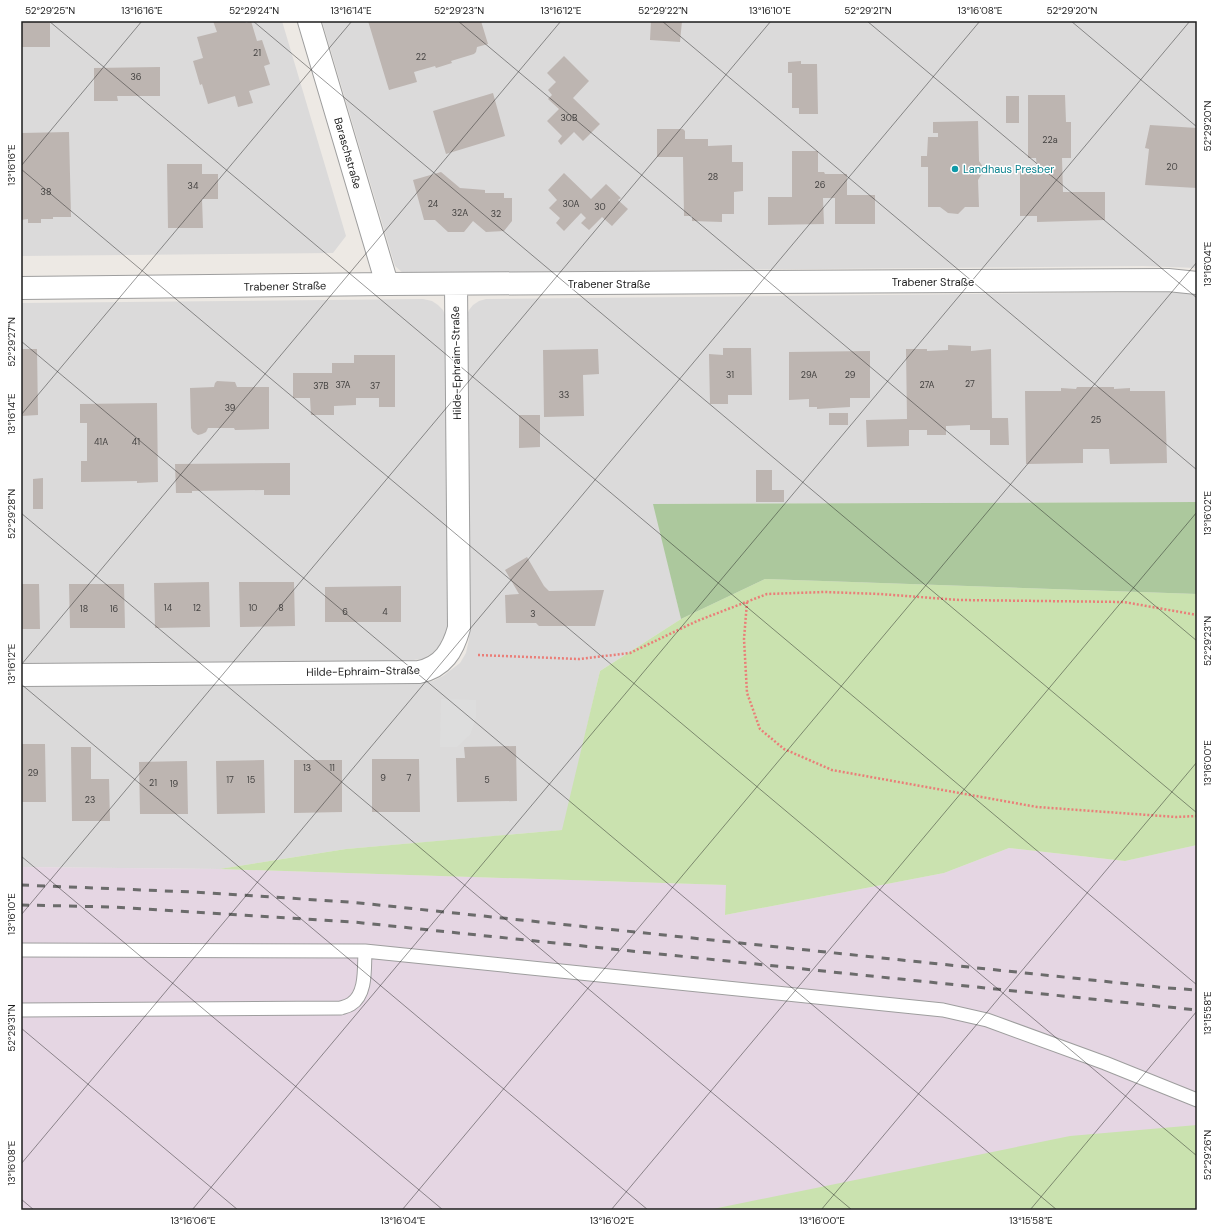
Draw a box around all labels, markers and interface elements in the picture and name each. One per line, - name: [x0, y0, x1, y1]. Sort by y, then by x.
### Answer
- text: 52°29'25"N: [25, 4, 75, 17]
- text: 13°16'16"E: [121, 4, 163, 17]
- text: 52°29'24"N: [229, 4, 279, 17]
- text: 13°16'14"E: [330, 4, 372, 17]
- text: 52°29'23"N: [434, 4, 484, 17]
- text: 13°16'12"E: [541, 4, 582, 17]
- text: 52°29'22"N: [638, 4, 688, 17]
- text: 13°16'10"E: [749, 4, 791, 17]
- text: 52°29'21"N: [844, 4, 892, 17]
- text: 13°16'08"E: [958, 4, 1003, 17]
- text: 52°29'20"N: [1047, 4, 1098, 17]
- house number: 21: [253, 47, 261, 59]
- house number: 22: [416, 51, 426, 63]
- house number: 36: [131, 71, 142, 83]
- text: 52°29'20"N: [1201, 100, 1214, 151]
- house number: 30B: [561, 112, 577, 124]
- street label: Baraschstraße: [331, 116, 365, 190]
- house number: 22a: [1042, 134, 1058, 146]
- text: 13°16'16"E: [5, 144, 18, 186]
- house number: 20: [1166, 161, 1178, 173]
- place label: Landhaus Presber: [963, 162, 1054, 176]
- marker: Landhaus Presber: [950, 164, 960, 174]
- house number: 28: [708, 171, 718, 183]
- house number: 26: [815, 179, 826, 191]
- house number: 34: [188, 180, 199, 192]
- house number: 38: [41, 186, 51, 198]
- house number: 24: [428, 198, 439, 210]
- house number: 30A: [562, 198, 580, 210]
- house number: 30: [594, 201, 606, 213]
- house number: 32A: [452, 207, 468, 219]
- house number: 32: [491, 208, 501, 220]
- text: 13°16'04"E: [1201, 241, 1214, 286]
- street label: Trabener Straße: [892, 275, 974, 289]
- street label: Trabener Straße: [568, 277, 650, 291]
- street label: Trabener Straße: [244, 278, 326, 294]
- street label: Hilde-Ephraim-Straße: [448, 306, 464, 420]
- text: 52°29'27"N: [5, 317, 18, 367]
- house number: 31: [726, 369, 734, 381]
- house number: 29A: [801, 369, 817, 381]
- house number: 29: [845, 369, 856, 381]
- house number: 27: [965, 378, 975, 390]
- house number: 37A: [335, 379, 351, 391]
- house number: 27A: [919, 379, 935, 391]
- house number: 37B: [313, 380, 329, 392]
- house number: 37: [370, 380, 380, 392]
- house number: 33: [559, 389, 569, 401]
- text: 13°16'14"E: [5, 393, 18, 435]
- house number: 39: [225, 402, 236, 414]
- house number: 25: [1091, 414, 1101, 426]
- house number: 41A: [94, 436, 108, 448]
- house number: 41: [132, 436, 140, 448]
- text: 52°29'28"N: [5, 489, 18, 539]
- text: 13°16'02"E: [1201, 490, 1214, 535]
- house number: 14: [164, 602, 173, 614]
- house number: 12: [193, 602, 201, 614]
- house number: 10: [249, 602, 257, 614]
- house number: 8: [278, 602, 284, 614]
- house number: 18: [80, 603, 88, 615]
- house number: 16: [110, 603, 119, 615]
- house number: 6: [342, 606, 348, 618]
- house number: 4: [382, 606, 388, 618]
- house number: 3: [530, 608, 536, 620]
- text: 52°29'23"N: [1201, 616, 1214, 666]
- text: 13°16'12"E: [5, 643, 18, 684]
- street label: Hilde-Ephraim-Straße: [306, 663, 420, 679]
- text: 13°16'00"E: [1201, 740, 1214, 786]
- house number: 13: [303, 762, 311, 774]
- house number: 11: [329, 762, 335, 774]
- house number: 29: [28, 767, 39, 779]
- house number: 9: [380, 772, 386, 784]
- house number: 7: [407, 772, 412, 784]
- house number: 17: [226, 774, 234, 786]
- house number: 15: [247, 774, 255, 786]
- house number: 5: [484, 774, 490, 786]
- house number: 21: [149, 777, 157, 789]
- house number: 19: [170, 778, 179, 790]
- house number: 23: [85, 794, 95, 806]
- text: 13°16'10"E: [5, 893, 18, 935]
- text: 13°15'58"E: [1201, 991, 1214, 1035]
- text: 52°29'31"N: [5, 1004, 18, 1052]
- text: 52°29'26"N: [1201, 1130, 1214, 1180]
- text: 13°16'08"E: [5, 1140, 18, 1185]
- text: 13°16'06"E: [170, 1214, 216, 1227]
- text: 13°16'04"E: [381, 1214, 426, 1227]
- text: 13°16'02"E: [590, 1214, 635, 1227]
- text: 13°16'00"E: [799, 1214, 845, 1227]
- text: 13°15'58"E: [1009, 1214, 1053, 1227]

